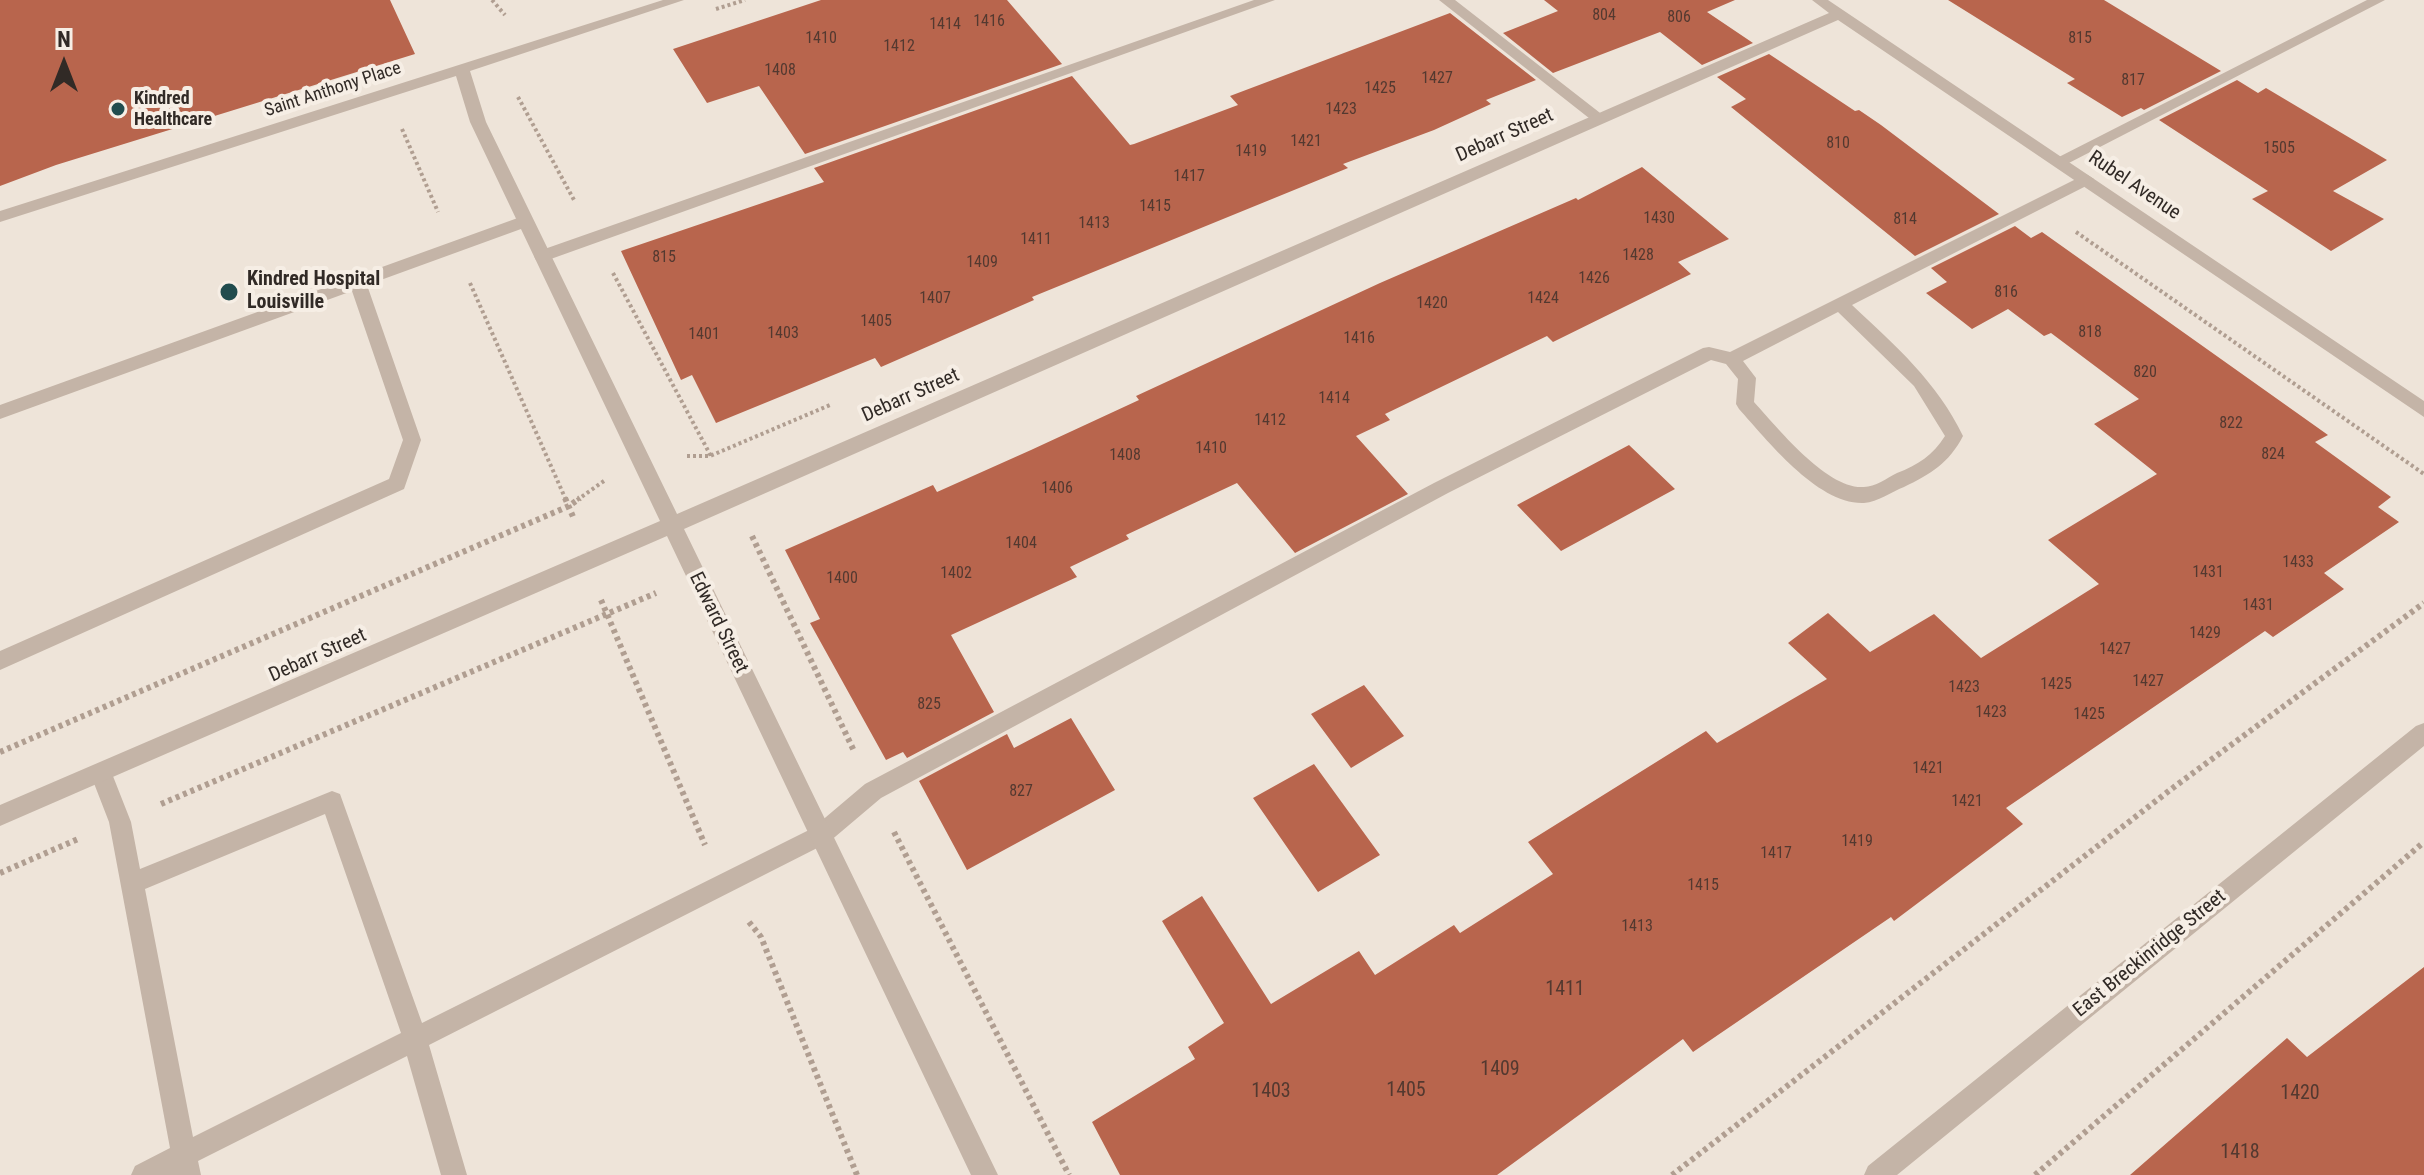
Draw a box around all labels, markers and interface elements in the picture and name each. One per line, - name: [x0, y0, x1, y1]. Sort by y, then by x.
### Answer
- house number: 804: [1592, 6, 1616, 26]
- house number: 806: [1667, 8, 1691, 28]
- house number: 1416: [973, 12, 1005, 32]
- house number: 1414: [929, 15, 961, 35]
- north arrow: [24, 24, 104, 104]
- text: N: [57, 27, 71, 52]
- house number: 1410: [805, 29, 837, 49]
- house number: 815: [2068, 29, 2092, 49]
- house number: 1412: [883, 37, 915, 57]
- street label: Saint Anthony Place: [262, 58, 404, 122]
- house number: 1408: [764, 61, 796, 81]
- house number: 1427: [1421, 69, 1453, 89]
- house number: 817: [2121, 71, 2145, 91]
- house number: 1425: [1364, 79, 1396, 99]
- place label: Kindred Healthcare: [134, 88, 212, 130]
- marker: Kindred Healthcare: [109, 100, 127, 118]
- house number: 1423: [1325, 100, 1357, 120]
- street label: Debarr Street: [1453, 104, 1557, 168]
- house number: 1421: [1290, 132, 1322, 152]
- house number: 810: [1826, 134, 1850, 154]
- house number: 1505: [2263, 139, 2295, 159]
- house number: 1419: [1235, 142, 1267, 162]
- street label: Rubel Avenue: [2083, 146, 2185, 226]
- house number: 1417: [1173, 167, 1205, 187]
- house number: 1415: [1139, 197, 1171, 217]
- house number: 1430: [1643, 209, 1675, 229]
- house number: 814: [1893, 210, 1917, 230]
- house number: 1413: [1078, 214, 1110, 234]
- house number: 1411: [1020, 230, 1052, 250]
- house number: 1428: [1622, 246, 1654, 266]
- house number: 815: [652, 248, 676, 268]
- house number: 1409: [966, 253, 998, 273]
- place label: Kindred Hospital Louisville: [247, 268, 380, 315]
- house number: 1426: [1578, 269, 1610, 289]
- marker: Kindred Hospital Louisville: [218, 281, 240, 303]
- house number: 816: [1994, 283, 2018, 303]
- house number: 1407: [919, 289, 951, 309]
- house number: 1424: [1527, 289, 1559, 309]
- house number: 1420: [1416, 294, 1448, 314]
- house number: 1405: [860, 312, 892, 332]
- house number: 818: [2078, 323, 2102, 343]
- house number: 1403: [767, 324, 799, 344]
- house number: 1401: [688, 325, 720, 345]
- house number: 1416: [1343, 329, 1375, 349]
- house number: 820: [2133, 363, 2157, 383]
- street label: Debarr Street: [859, 364, 963, 428]
- house number: 1414: [1318, 389, 1350, 409]
- house number: 1412: [1254, 411, 1286, 431]
- house number: 822: [2219, 414, 2243, 434]
- house number: 1410: [1195, 439, 1227, 459]
- house number: 824: [2261, 445, 2285, 465]
- house number: 1408: [1109, 446, 1141, 466]
- house number: 1406: [1041, 479, 1073, 499]
- house number: 1404: [1005, 534, 1037, 554]
- house number: 1433: [2282, 553, 2314, 573]
- house number: 1431: [2192, 563, 2224, 583]
- house number: 1402: [940, 564, 972, 584]
- street label: Edward Street: [683, 569, 753, 677]
- house number: 1400: [826, 569, 858, 589]
- house number: 1431: [2242, 596, 2274, 616]
- street label: Debarr Street: [266, 624, 370, 688]
- house number: 1429: [2189, 624, 2221, 644]
- house number: 1427: [2099, 640, 2131, 660]
- house number: 1427: [2132, 672, 2164, 692]
- house number: 1425: [2040, 675, 2072, 695]
- house number: 1423: [1948, 678, 1980, 698]
- house number: 825: [917, 695, 941, 715]
- house number: 1423: [1975, 703, 2007, 723]
- house number: 1425: [2073, 705, 2105, 725]
- house number: 1421: [1912, 759, 1944, 779]
- house number: 827: [1009, 782, 1033, 802]
- house number: 1421: [1951, 792, 1983, 812]
- house number: 1419: [1841, 832, 1873, 852]
- house number: 1417: [1760, 844, 1792, 864]
- house number: 1415: [1687, 876, 1719, 896]
- street label: East Breckinridge Street: [2069, 885, 2231, 1023]
- house number: 1413: [1621, 917, 1653, 937]
- house number: 1411: [1545, 978, 1585, 1002]
- house number: 1409: [1480, 1058, 1520, 1082]
- house number: 1405: [1386, 1079, 1426, 1103]
- house number: 1403: [1251, 1080, 1291, 1104]
- house number: 1420: [2280, 1082, 2320, 1106]
- house number: 1418: [2220, 1141, 2260, 1165]

